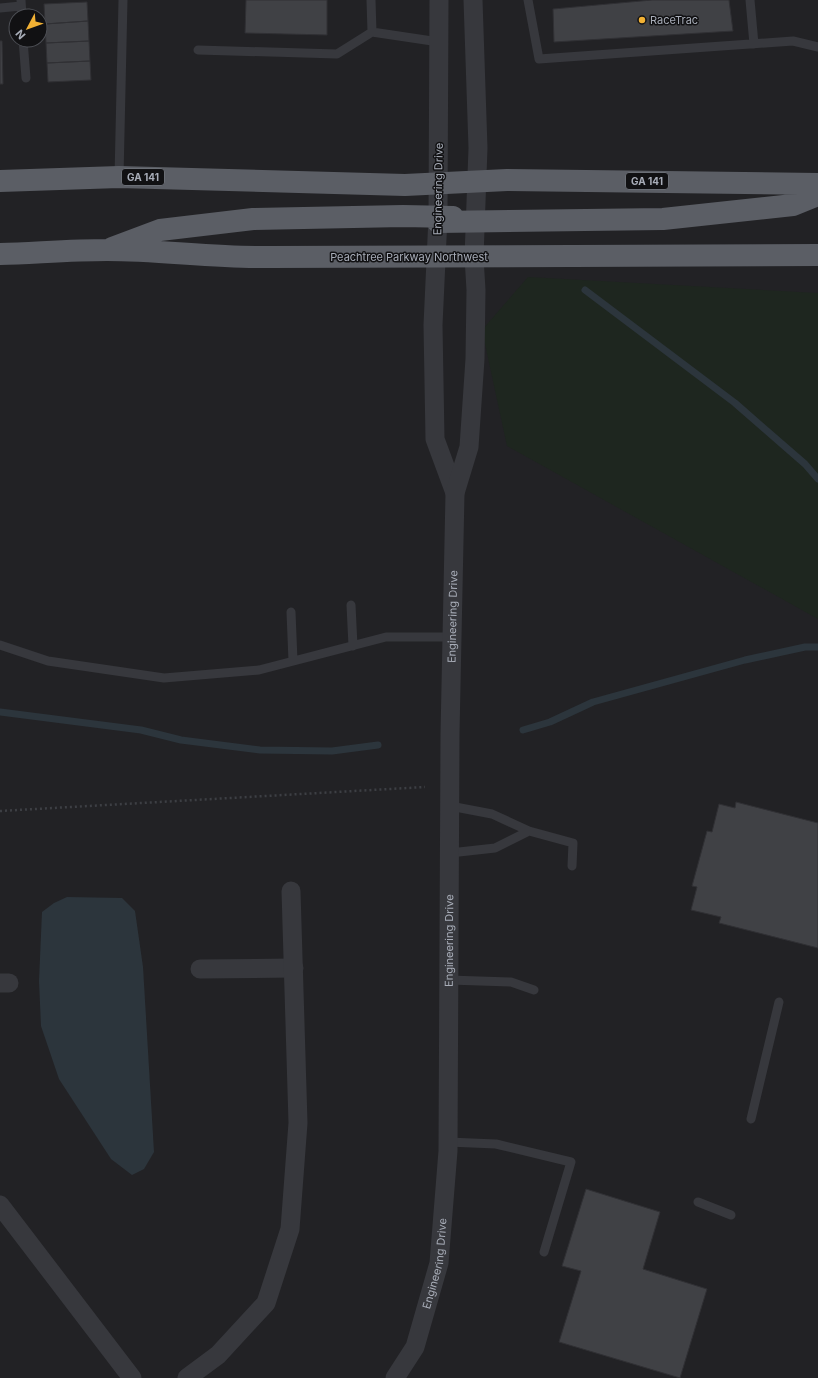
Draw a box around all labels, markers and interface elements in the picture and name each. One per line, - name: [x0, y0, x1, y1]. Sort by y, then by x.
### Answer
- north arrow: [8, 8, 48, 48]
- place label: RaceTrac: [650, 13, 698, 27]
- marker: RaceTrac: [637, 15, 647, 25]
- text: N: [12, 27, 28, 42]
- street label: Engineering Drive: [430, 143, 446, 235]
- road number: GA 141: [122, 169, 164, 185]
- road number: GA 141: [626, 173, 668, 189]
- street label: Peachtree Parkway Northwest: [330, 250, 488, 264]
- street label: Engineering Drive: [444, 570, 460, 663]
- street label: Engineering Drive: [442, 894, 456, 987]
- street label: Engineering Drive: [419, 1218, 450, 1311]

